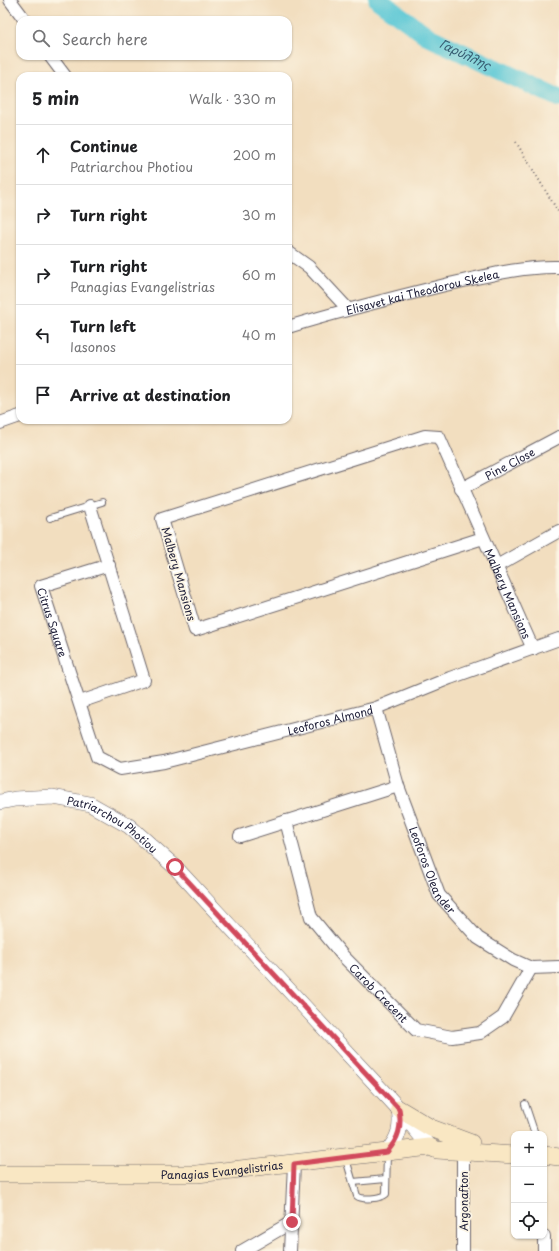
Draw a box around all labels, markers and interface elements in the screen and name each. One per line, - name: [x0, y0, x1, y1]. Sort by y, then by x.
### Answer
- search box: [16, 16, 292, 60]
- icon: search: [30, 27, 52, 49]
- text: Search here: [62, 27, 148, 50]
- water label: Γαρύλλης: [437, 34, 496, 75]
- text: 5 min: [32, 85, 79, 111]
- text: Walk · 330 m: [189, 89, 276, 108]
- text: Continue: [70, 134, 138, 157]
- icon: ahead: [32, 144, 54, 166]
- text: 200 m: [233, 145, 276, 164]
- text: Patriarchou Photiou: [70, 157, 193, 176]
- text: Turn right: [70, 203, 147, 226]
- icon: right: [32, 204, 54, 226]
- text: 30 m: [242, 205, 276, 224]
- text: Turn right: [70, 254, 147, 277]
- icon: right: [32, 264, 54, 286]
- text: 60 m: [242, 265, 276, 284]
- street label: Elisavet kai Theodorou Skelea: [344, 265, 501, 318]
- text: Panagias Evangelistrias: [70, 277, 215, 296]
- text: Turn left: [70, 314, 136, 337]
- icon: left: [32, 324, 54, 346]
- text: 40 m: [242, 325, 276, 344]
- text: Iasonos: [70, 337, 116, 356]
- text: Arrive at destination: [70, 383, 231, 406]
- icon: arrive: [32, 384, 54, 406]
- street label: Pine Close: [482, 443, 538, 483]
- street label: Malbery Mansions: [157, 525, 201, 623]
- street label: Malbery Mansions: [481, 545, 536, 641]
- street label: Citrus Square: [33, 585, 72, 659]
- street label: Leoforos Almond: [285, 701, 375, 739]
- street label: Patriarchou Photiou: [66, 791, 162, 857]
- street label: Leoforos Oleander: [405, 824, 460, 917]
- route start: [166, 858, 184, 876]
- street label: Carob Crecent: [346, 959, 413, 1026]
- map controls: [511, 1131, 547, 1239]
- button: +: [511, 1131, 547, 1167]
- street label: Panagias Evangelistrias: [161, 1156, 284, 1183]
- button: −: [511, 1167, 547, 1203]
- street label: Argonafton: [455, 1171, 472, 1231]
- button: locate: [511, 1203, 547, 1239]
- route end: [283, 1213, 301, 1231]

